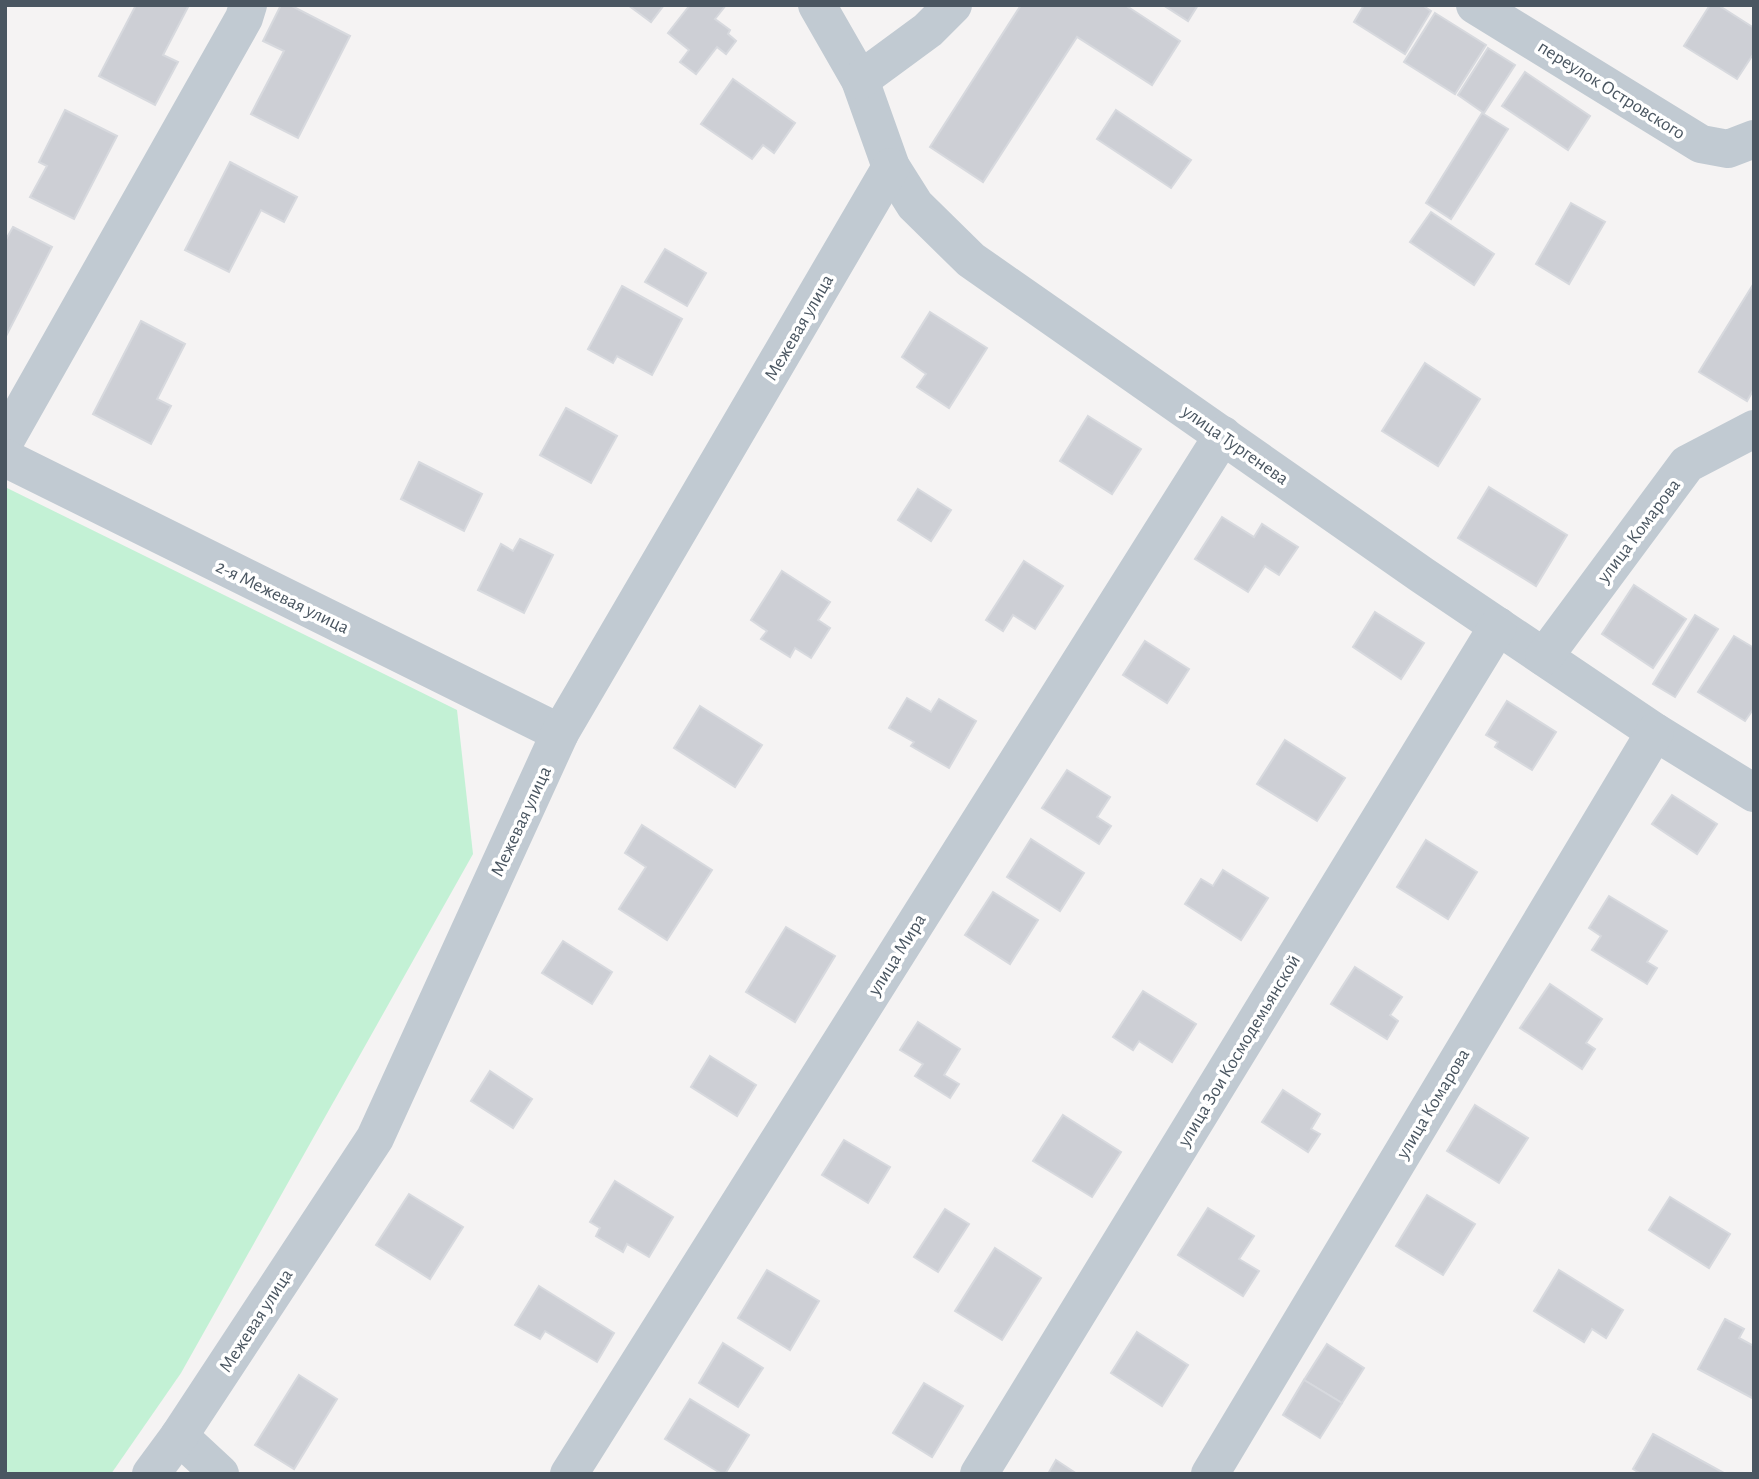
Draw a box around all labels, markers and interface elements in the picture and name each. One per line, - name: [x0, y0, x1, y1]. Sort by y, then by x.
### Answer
- street label: переулок Островского: [1534, 37, 1688, 143]
- street label: Межевая улица: [761, 271, 837, 384]
- street label: улица Тургенева: [1178, 401, 1292, 489]
- street label: улица Комарова: [1594, 475, 1684, 587]
- street label: 2-я Межевая улица: [213, 557, 352, 638]
- street label: Межевая улица: [488, 763, 555, 880]
- street label: улица Мира: [864, 910, 930, 1000]
- street label: улица Зои Космодемьянской: [1174, 952, 1304, 1151]
- street label: улица Комарова: [1393, 1045, 1474, 1163]
- street label: Межевая улица: [216, 1265, 297, 1376]

